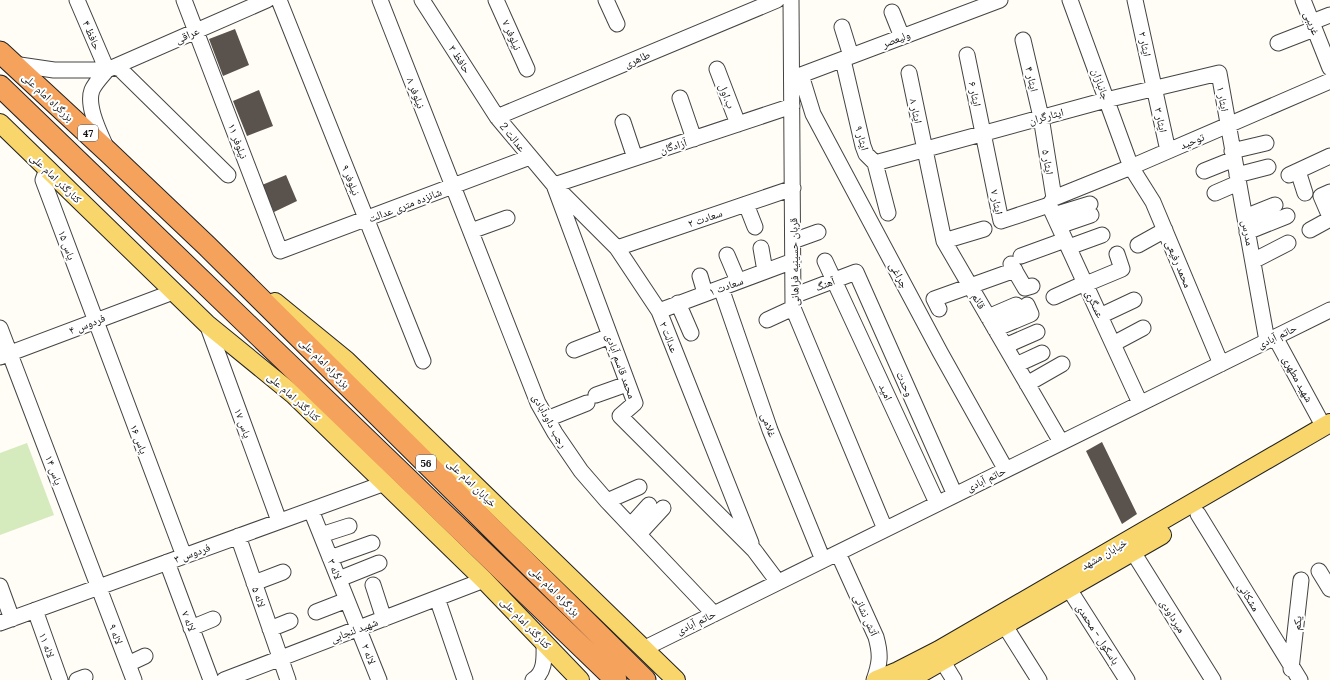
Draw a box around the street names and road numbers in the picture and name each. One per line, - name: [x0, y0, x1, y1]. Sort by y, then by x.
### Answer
- street label: غریبی: [1301, 9, 1323, 37]
- street label: حافظ ۴: [80, 18, 104, 52]
- street label: نیلوفر ۷: [499, 18, 525, 52]
- street label: عراقی: [173, 23, 202, 46]
- street label: ولیعصر: [879, 27, 912, 51]
- street label: ایثار ۲: [1136, 30, 1154, 58]
- street label: حافظ ۳: [446, 42, 474, 76]
- street label: طاهری: [622, 47, 652, 71]
- street label: ایثار ۴: [1022, 65, 1042, 93]
- street label: جانبازان: [1089, 67, 1113, 101]
- street label: بزرگراه امام علی: [19, 70, 77, 124]
- street label: نیلوفر ۸: [404, 76, 428, 110]
- street label: ایثار ۶: [966, 80, 984, 108]
- street label: ب.اول: [716, 82, 738, 110]
- street label: ایثار ۱: [1214, 85, 1232, 113]
- street label: ایثار ۸: [907, 97, 925, 125]
- street label: ایثارگران: [1027, 105, 1065, 127]
- street label: ایثار ۳: [1152, 106, 1170, 134]
- street label: عدالت 2: [497, 120, 529, 155]
- street label: نیلوفر ۱۱: [225, 121, 251, 161]
- street label: ایثار ۹: [852, 124, 872, 152]
- road number: 47: [78, 125, 98, 141]
- street label: توحید: [1178, 129, 1207, 152]
- street label: آزادگان: [658, 135, 689, 157]
- street label: ایثار ۵: [1039, 148, 1057, 176]
- street label: کنارگذر امام علی: [27, 150, 85, 206]
- street label: نیلوفر ۹: [339, 163, 363, 197]
- street label: شانزده متری عدالت: [366, 185, 444, 225]
- street label: ایثار ۷: [988, 188, 1006, 216]
- street label: سعادت ۲: [686, 206, 724, 230]
- street label: قربان حسینیه فراهانی: [786, 217, 802, 306]
- street label: مدرس: [1239, 219, 1257, 247]
- street label: یاس ۱۵: [55, 228, 79, 262]
- street label: محمد رفیعی: [1163, 238, 1195, 290]
- street label: چراغی: [886, 260, 912, 290]
- street label: سعادت ۱: [707, 273, 745, 299]
- street label: آهنگ: [813, 274, 837, 294]
- street label: عسگری: [1082, 288, 1108, 321]
- street label: قائم: [968, 290, 989, 312]
- street label: فردوس ۴: [67, 311, 107, 337]
- street label: عدالت ۲: [656, 319, 682, 355]
- street label: حاتم آبادی: [1255, 320, 1299, 352]
- street label: محمد قاسم آبادی: [602, 332, 639, 401]
- street label: بزرگراه امام علی: [297, 335, 353, 391]
- street label: شهید مطهری: [1280, 353, 1316, 405]
- street label: وحدت: [893, 369, 917, 399]
- street label: کنارگذر امام علی: [265, 370, 324, 425]
- street label: امید: [876, 381, 896, 403]
- street label: رجب داودآبادی: [529, 391, 571, 451]
- street label: یاس ۱۷: [231, 406, 255, 440]
- street label: غلامی: [758, 411, 780, 439]
- street label: یاس ۱۶: [127, 422, 151, 456]
- street label: یاس ۱۴: [42, 453, 66, 487]
- road number: 56: [416, 455, 436, 471]
- street label: خیابان امام علی: [444, 456, 500, 510]
- street label: حاتم آبادی: [964, 463, 1008, 495]
- street label: خیابان مشهد: [1079, 535, 1129, 573]
- street label: فردوس ۳: [172, 540, 212, 566]
- street label: لاله ۳: [325, 557, 346, 582]
- street label: بزرگراه امام علی: [527, 563, 583, 619]
- street label: مشکانی: [1235, 580, 1263, 614]
- street label: لاله ۵: [249, 585, 269, 609]
- street label: آتش نشانی: [851, 592, 881, 638]
- street label: کنارگذر امام علی: [498, 594, 554, 652]
- street label: میرداودی: [1157, 597, 1189, 635]
- street label: باسکول - محمدی: [1073, 601, 1123, 667]
- street label: حاتم آبادی: [674, 606, 718, 638]
- street label: لاله ۷: [179, 609, 199, 634]
- street label: یکم: [1289, 614, 1306, 631]
- street label: شهید لنجابی: [328, 615, 380, 645]
- street label: لاله ۹: [106, 622, 126, 647]
- street label: لاله ۱۱: [36, 630, 58, 660]
- street label: لاله ۲: [359, 642, 380, 667]

